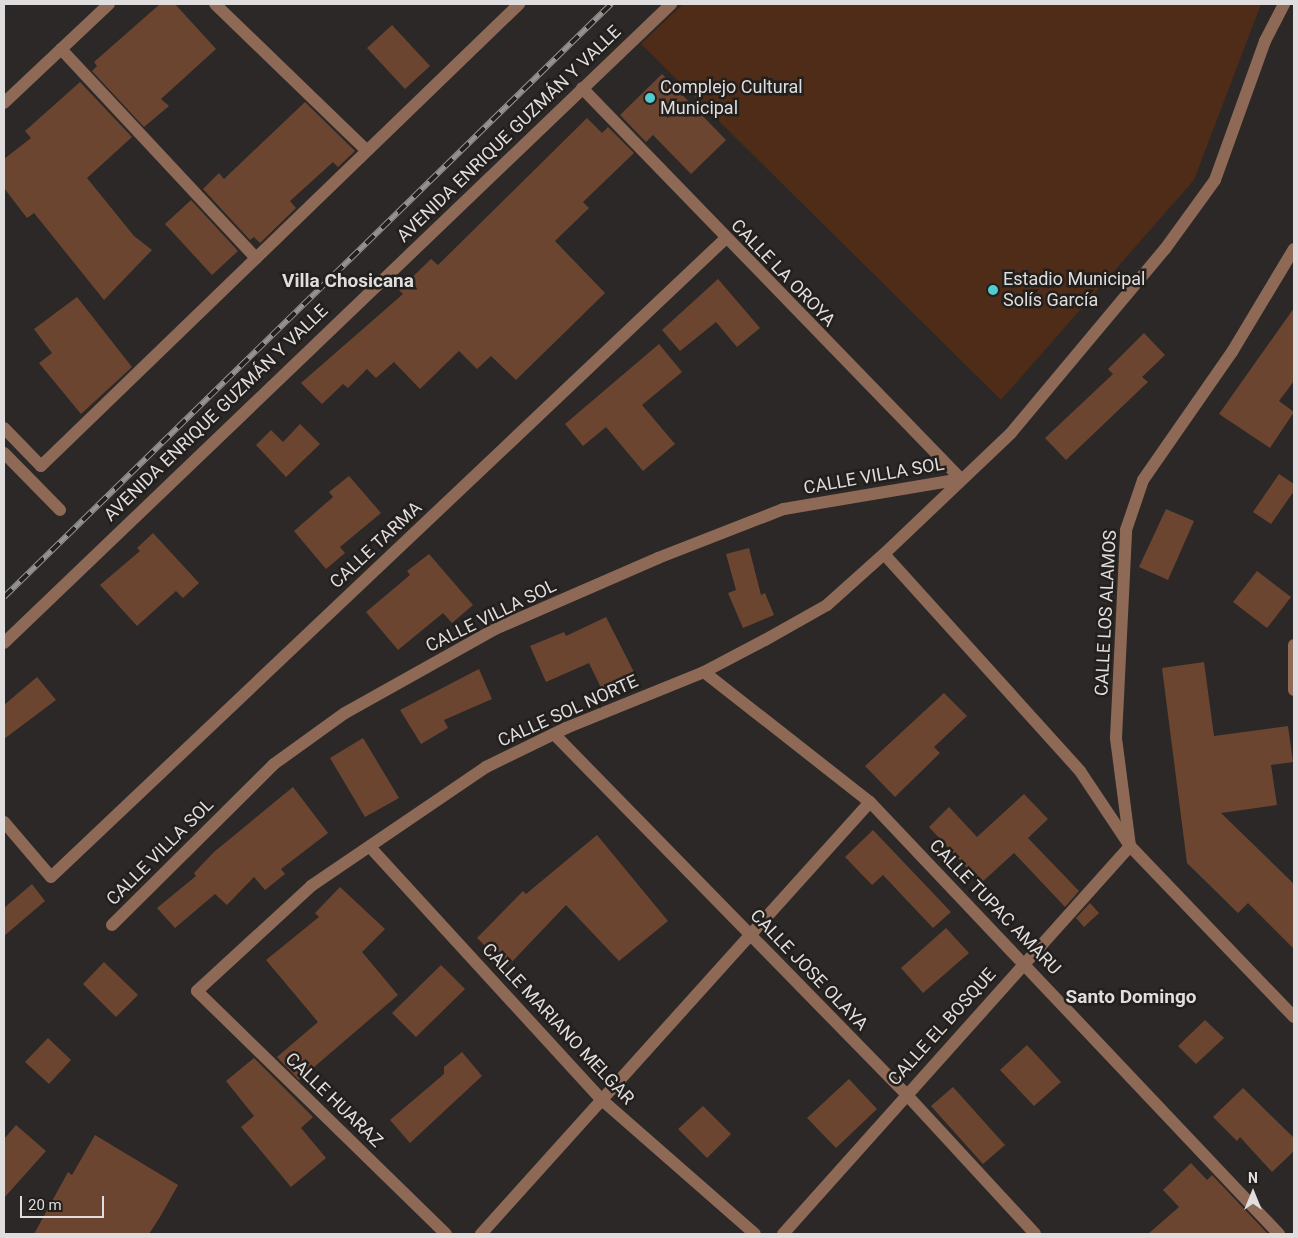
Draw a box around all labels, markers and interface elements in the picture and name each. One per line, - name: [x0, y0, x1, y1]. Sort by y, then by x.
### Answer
- street label: AVENIDA ENRIQUE GUZMÁN Y VALLE: [392, 21, 626, 247]
- place label: Complejo Cultural Municipal: [660, 77, 803, 120]
- marker: Complejo Cultural Municipal: [644, 92, 656, 104]
- street label: CALLE LA OROYA: [726, 215, 840, 331]
- place label: Estadio Municipal Solís García: [1003, 269, 1145, 312]
- district label: Villa Chosicana: [282, 270, 414, 292]
- marker: Estadio Municipal Solís García: [987, 284, 999, 296]
- street label: AVENIDA ENRIQUE GUZMÁN Y VALLE: [99, 300, 333, 526]
- street label: CALLE VILLA SOL: [802, 453, 946, 499]
- street label: CALLE TARMA: [325, 497, 427, 593]
- street label: CALLE LOS ALAMOS: [1091, 529, 1121, 697]
- street label: CALLE VILLA SOL: [422, 575, 560, 657]
- street label: CALLE SOL NORTE: [494, 670, 642, 752]
- street label: CALLE VILLA SOL: [102, 794, 218, 910]
- street label: CALLE TUPAC AMARU: [925, 835, 1065, 979]
- street label: CALLE JOSE OLAYA: [746, 905, 872, 1035]
- street label: CALLE MARIANO MELGAR: [478, 939, 638, 1109]
- street label: CALLE EL BOSQUE: [884, 964, 1000, 1090]
- district label: Santo Domingo: [1066, 986, 1196, 1008]
- street label: CALLE HUARAZ: [281, 1048, 387, 1152]
- north arrow: [1228, 1168, 1278, 1218]
- text: N: [1248, 1170, 1258, 1186]
- scale bar: [22, 1186, 106, 1218]
- text: 20 m: [28, 1196, 62, 1214]

